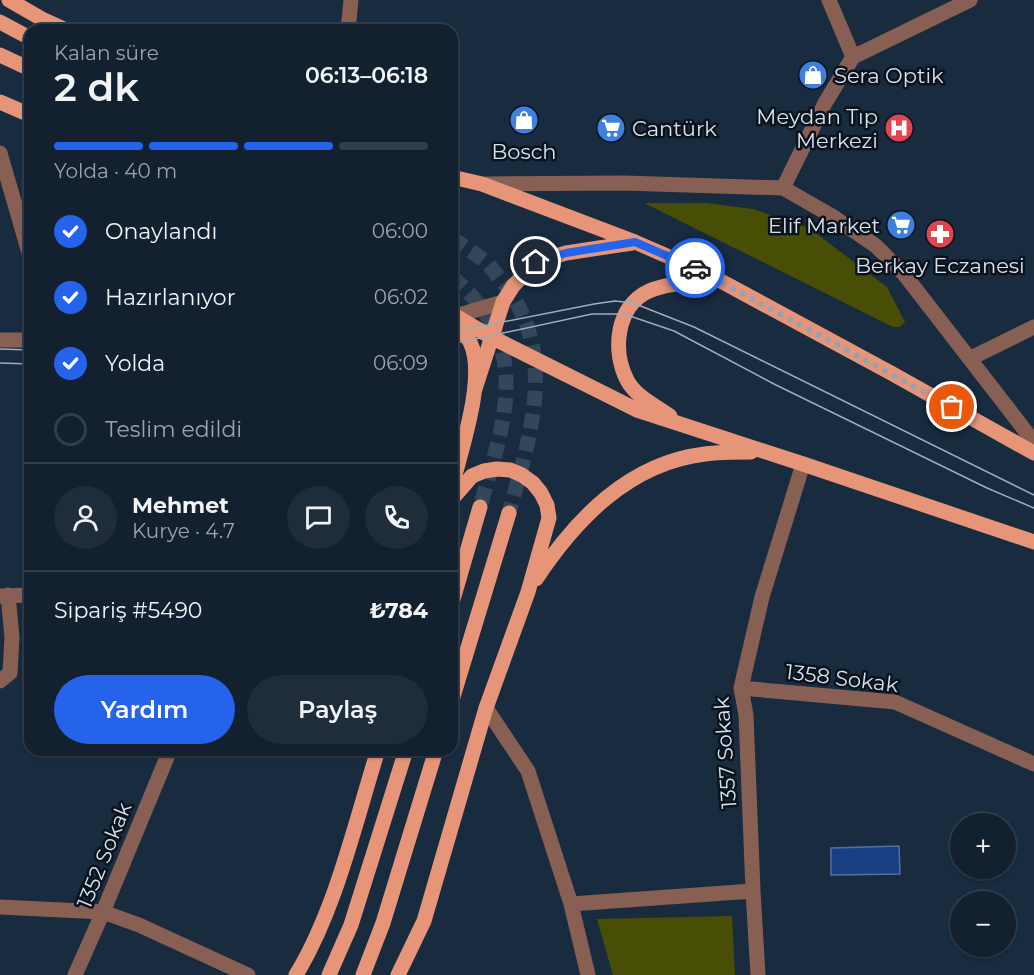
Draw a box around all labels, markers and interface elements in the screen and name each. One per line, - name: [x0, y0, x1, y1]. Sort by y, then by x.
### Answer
- text: Kalan süre: [54, 41, 159, 65]
- shop icon: Sera Optik: [797, 59, 829, 91]
- text: 06:13–06:18: [305, 62, 428, 89]
- text: 2 dk: [54, 63, 139, 111]
- place label: Sera Optik: [834, 63, 944, 88]
- shop icon: Bosch: [508, 104, 540, 136]
- place label: Meydan Tıp Merkezi: [756, 104, 878, 153]
- supermarket icon: Cantürk: [595, 112, 627, 144]
- hospital icon: Meydan Tıp Merkezi: [883, 112, 915, 144]
- place label: Cantürk: [632, 116, 717, 141]
- place label: Bosch: [491, 139, 557, 164]
- text: Yolda · 40 m: [54, 159, 177, 183]
- supermarket icon: Elif Market: [885, 209, 917, 241]
- place label: Elif Market: [768, 213, 880, 238]
- icon: check: [54, 215, 87, 248]
- text: Onaylandı: [105, 218, 217, 245]
- pharmacy icon: Berkay Eczanesi: [924, 218, 956, 250]
- text: 06:00: [372, 219, 428, 243]
- pin: [510, 236, 561, 287]
- courier: [665, 238, 725, 298]
- icon: home: [519, 245, 552, 278]
- icon: car: [679, 252, 712, 285]
- place label: Berkay Eczanesi: [855, 253, 1025, 278]
- icon: check: [54, 281, 87, 314]
- text: Hazırlanıyor: [105, 284, 235, 311]
- text: 06:02: [374, 285, 428, 309]
- icon: check: [54, 347, 87, 380]
- text: Yolda: [105, 350, 165, 377]
- text: 06:09: [373, 351, 428, 375]
- pin: [926, 381, 977, 432]
- icon: bag: [935, 390, 968, 423]
- text: Teslim edildi: [105, 416, 242, 443]
- button: person: [54, 486, 117, 549]
- button: chat: [287, 486, 350, 549]
- button: phone: [365, 486, 428, 549]
- text: Mehmet: [132, 492, 229, 519]
- text: Kurye · 4.7: [132, 519, 235, 543]
- text: Sipariş #5490: [54, 597, 202, 624]
- text: ₺784: [370, 597, 428, 624]
- street label: 1358 Sokak: [784, 659, 900, 697]
- button: Yardım: [54, 675, 235, 744]
- button: Paylaş: [247, 675, 428, 744]
- street label: 1357 Sokak: [709, 696, 741, 810]
- street label: 1352 Sokak: [71, 798, 137, 912]
- map controls: [950, 813, 1016, 957]
- button: +: [950, 813, 1016, 879]
- button: −: [950, 891, 1016, 957]

